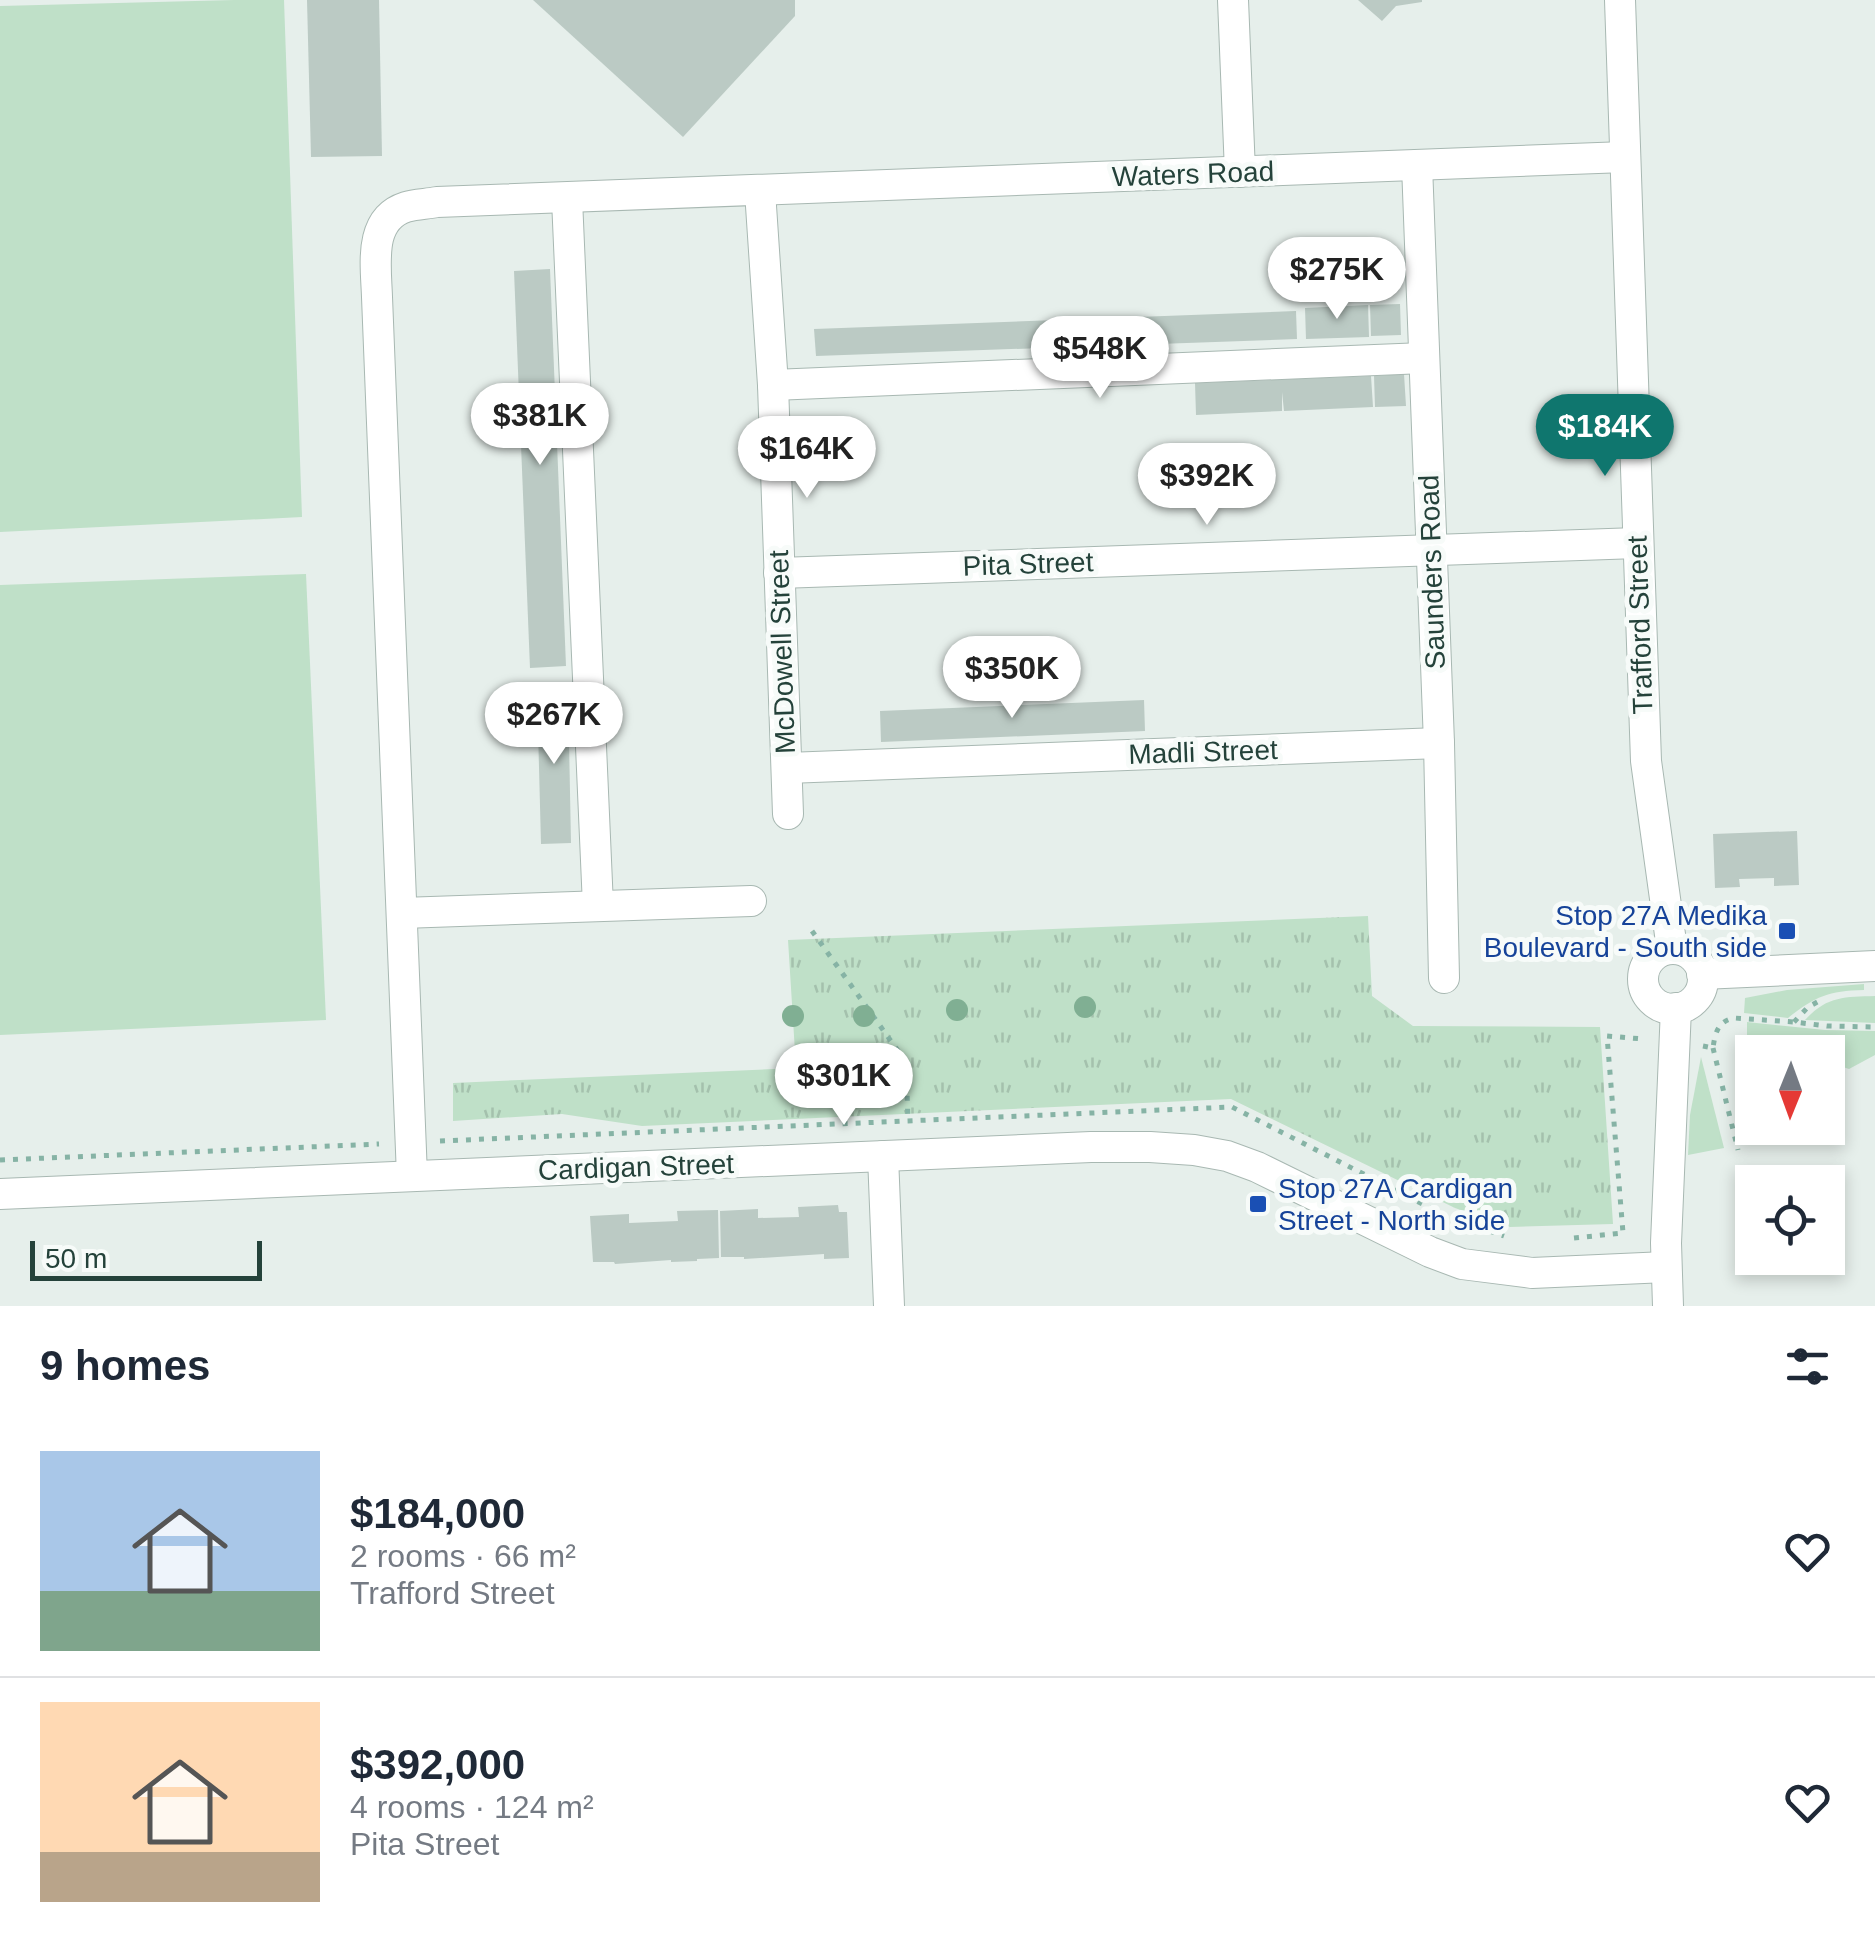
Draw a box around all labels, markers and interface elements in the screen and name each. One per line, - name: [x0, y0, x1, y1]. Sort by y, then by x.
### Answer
- street label: Waters Road: [1111, 156, 1275, 192]
- pin: $275K: [1267, 237, 1407, 322]
- text: $275K: [1290, 251, 1384, 287]
- pin: $548K: [1030, 316, 1170, 401]
- text: $548K: [1053, 330, 1147, 366]
- pin: $381K: [470, 383, 610, 468]
- pin: $184K: [1535, 394, 1675, 479]
- text: $381K: [493, 397, 587, 433]
- text: $184K: [1558, 408, 1652, 444]
- pin: $164K: [737, 416, 877, 501]
- text: $164K: [760, 430, 854, 466]
- pin: $392K: [1137, 443, 1277, 528]
- text: $392K: [1160, 457, 1254, 493]
- street label: Saunders Road: [1413, 474, 1451, 670]
- street label: Trafford Street: [1621, 535, 1659, 715]
- street label: Pita Street: [962, 546, 1094, 582]
- street label: McDowell Street: [763, 549, 801, 754]
- pin: $350K: [942, 636, 1082, 721]
- text: $350K: [965, 650, 1059, 686]
- pin: $267K: [484, 682, 624, 767]
- text: $267K: [507, 696, 601, 732]
- street label: Madli Street: [1128, 734, 1278, 770]
- place label: Stop 27A Medika Boulevard - South side: [1484, 900, 1767, 963]
- marker: Stop 27A Medika Boulevard - South side: [1776, 920, 1798, 942]
- north arrow: [1735, 1035, 1845, 1145]
- map controls: [1735, 1035, 1845, 1275]
- pin: $301K: [774, 1043, 914, 1128]
- text: $301K: [797, 1057, 891, 1093]
- street label: Cardigan Street: [537, 1148, 735, 1186]
- button: locate: [1735, 1165, 1845, 1275]
- place label: Stop 27A Cardigan Street - North side: [1278, 1173, 1513, 1236]
- marker: Stop 27A Cardigan Street - North side: [1247, 1193, 1269, 1215]
- scale bar: [30, 1236, 262, 1280]
- text: 50 m: [45, 1243, 107, 1274]
- icon: filters: [1780, 1339, 1835, 1394]
- text: 9 homes: [40, 1342, 210, 1389]
- text: $184,000: [350, 1490, 525, 1537]
- icon: home: [120, 1491, 240, 1611]
- icon: heart: [1780, 1524, 1835, 1579]
- text: 2 rooms · 66 m²: [350, 1538, 576, 1574]
- text: Trafford Street: [350, 1575, 555, 1611]
- text: $392,000: [350, 1741, 525, 1788]
- icon: home: [120, 1742, 240, 1862]
- icon: heart: [1780, 1775, 1835, 1830]
- text: 4 rooms · 124 m²: [350, 1789, 594, 1825]
- text: Pita Street: [350, 1826, 499, 1862]

